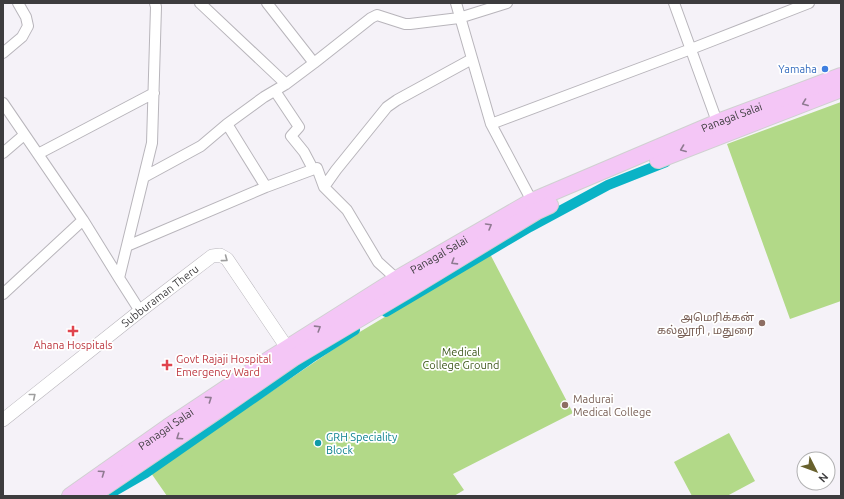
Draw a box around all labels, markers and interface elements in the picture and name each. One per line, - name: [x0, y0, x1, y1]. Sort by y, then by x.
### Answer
- place label: Yamaha: [778, 63, 817, 75]
- marker: Yamaha: [820, 64, 830, 74]
- one-way arrow: [801, 99, 808, 107]
- street label: Panagal Salai: [699, 100, 764, 134]
- one-way arrow: [680, 145, 687, 153]
- one-way arrow: [485, 223, 492, 230]
- street label: Panagal Salai: [408, 233, 470, 276]
- one-way arrow: [221, 255, 228, 262]
- one-way arrow: [451, 257, 458, 264]
- street label: Subburaman Theru: [119, 263, 201, 329]
- place label: அமெரிக்கன் கல்லூரி , மதுரை: [657, 311, 754, 338]
- marker: அமெரிக்கன் கல்லூரி , மதுரை: [757, 318, 767, 328]
- marker: Ahana Hospitals: [67, 325, 79, 337]
- one-way arrow: [313, 326, 320, 333]
- place label: Ahana Hospitals: [33, 339, 113, 351]
- park label: Medical College Ground: [423, 346, 499, 371]
- place label: Govt Rajaji Hospital Emergency Ward: [176, 353, 272, 378]
- marker: Govt Rajaji Hospital Emergency Ward: [161, 359, 173, 371]
- place label: Madurai Medical College: [573, 393, 651, 418]
- one-way arrow: [29, 394, 36, 401]
- one-way arrow: [205, 396, 212, 404]
- marker: Madurai Medical College: [560, 400, 570, 410]
- street label: Panagal Salai: [136, 406, 196, 452]
- place label: GRH Speciality Block: [326, 431, 398, 456]
- one-way arrow: [176, 432, 183, 440]
- marker: GRH Speciality Block: [313, 438, 323, 448]
- north arrow: [796, 451, 836, 491]
- one-way arrow: [98, 470, 105, 478]
- text: N: [816, 471, 831, 485]

